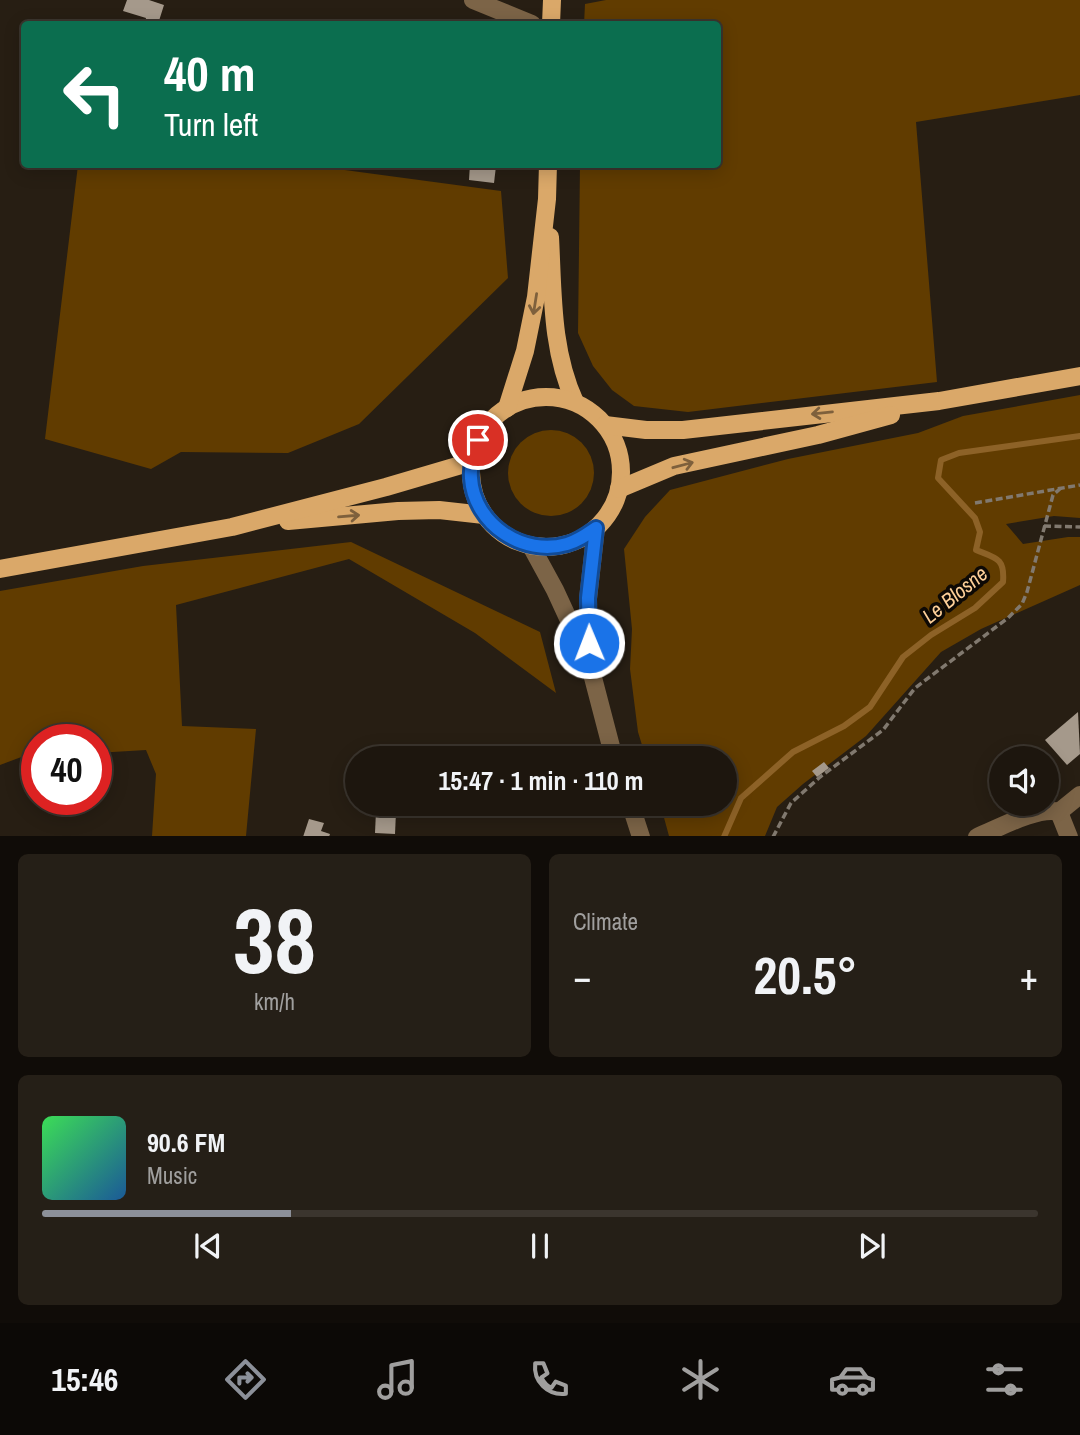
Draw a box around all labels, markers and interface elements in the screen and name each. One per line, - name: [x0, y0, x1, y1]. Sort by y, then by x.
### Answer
- text: 40 m: [164, 40, 256, 106]
- icon: left: [49, 49, 140, 140]
- text: Turn left: [164, 103, 258, 146]
- one-way arrow: [528, 292, 541, 315]
- one-way arrow: [811, 407, 834, 420]
- pin: [448, 410, 508, 470]
- icon: arrive: [459, 421, 497, 459]
- one-way arrow: [672, 457, 694, 470]
- one-way arrow: [337, 509, 360, 522]
- water label: Le Blosne: [916, 559, 994, 630]
- position arrow: [552, 606, 626, 680]
- speed limit sign: 40: [21, 724, 112, 815]
- map controls: [989, 746, 1059, 816]
- button: sound: [989, 746, 1059, 816]
- text: 15:47 · 1 min · 110 m: [438, 763, 644, 798]
- text: 38: [233, 879, 316, 1001]
- text: Climate: [573, 906, 638, 937]
- text: 20.5°: [754, 940, 857, 1010]
- text: −: [573, 951, 591, 1002]
- text: +: [1020, 951, 1038, 1002]
- text: km/h: [254, 986, 295, 1017]
- text: 90.6 FM: [147, 1125, 225, 1160]
- text: Music: [147, 1160, 197, 1191]
- icon: previous: [189, 1227, 227, 1265]
- icon: pause: [521, 1227, 559, 1265]
- icon: next: [853, 1227, 891, 1265]
- icon: directions: [221, 1355, 270, 1404]
- icon: music: [373, 1355, 422, 1404]
- icon: phone: [525, 1355, 574, 1404]
- icon: climate: [676, 1355, 725, 1404]
- icon: car: [828, 1355, 877, 1404]
- icon: filters: [980, 1355, 1029, 1404]
- text: 15:46: [51, 1358, 118, 1401]

